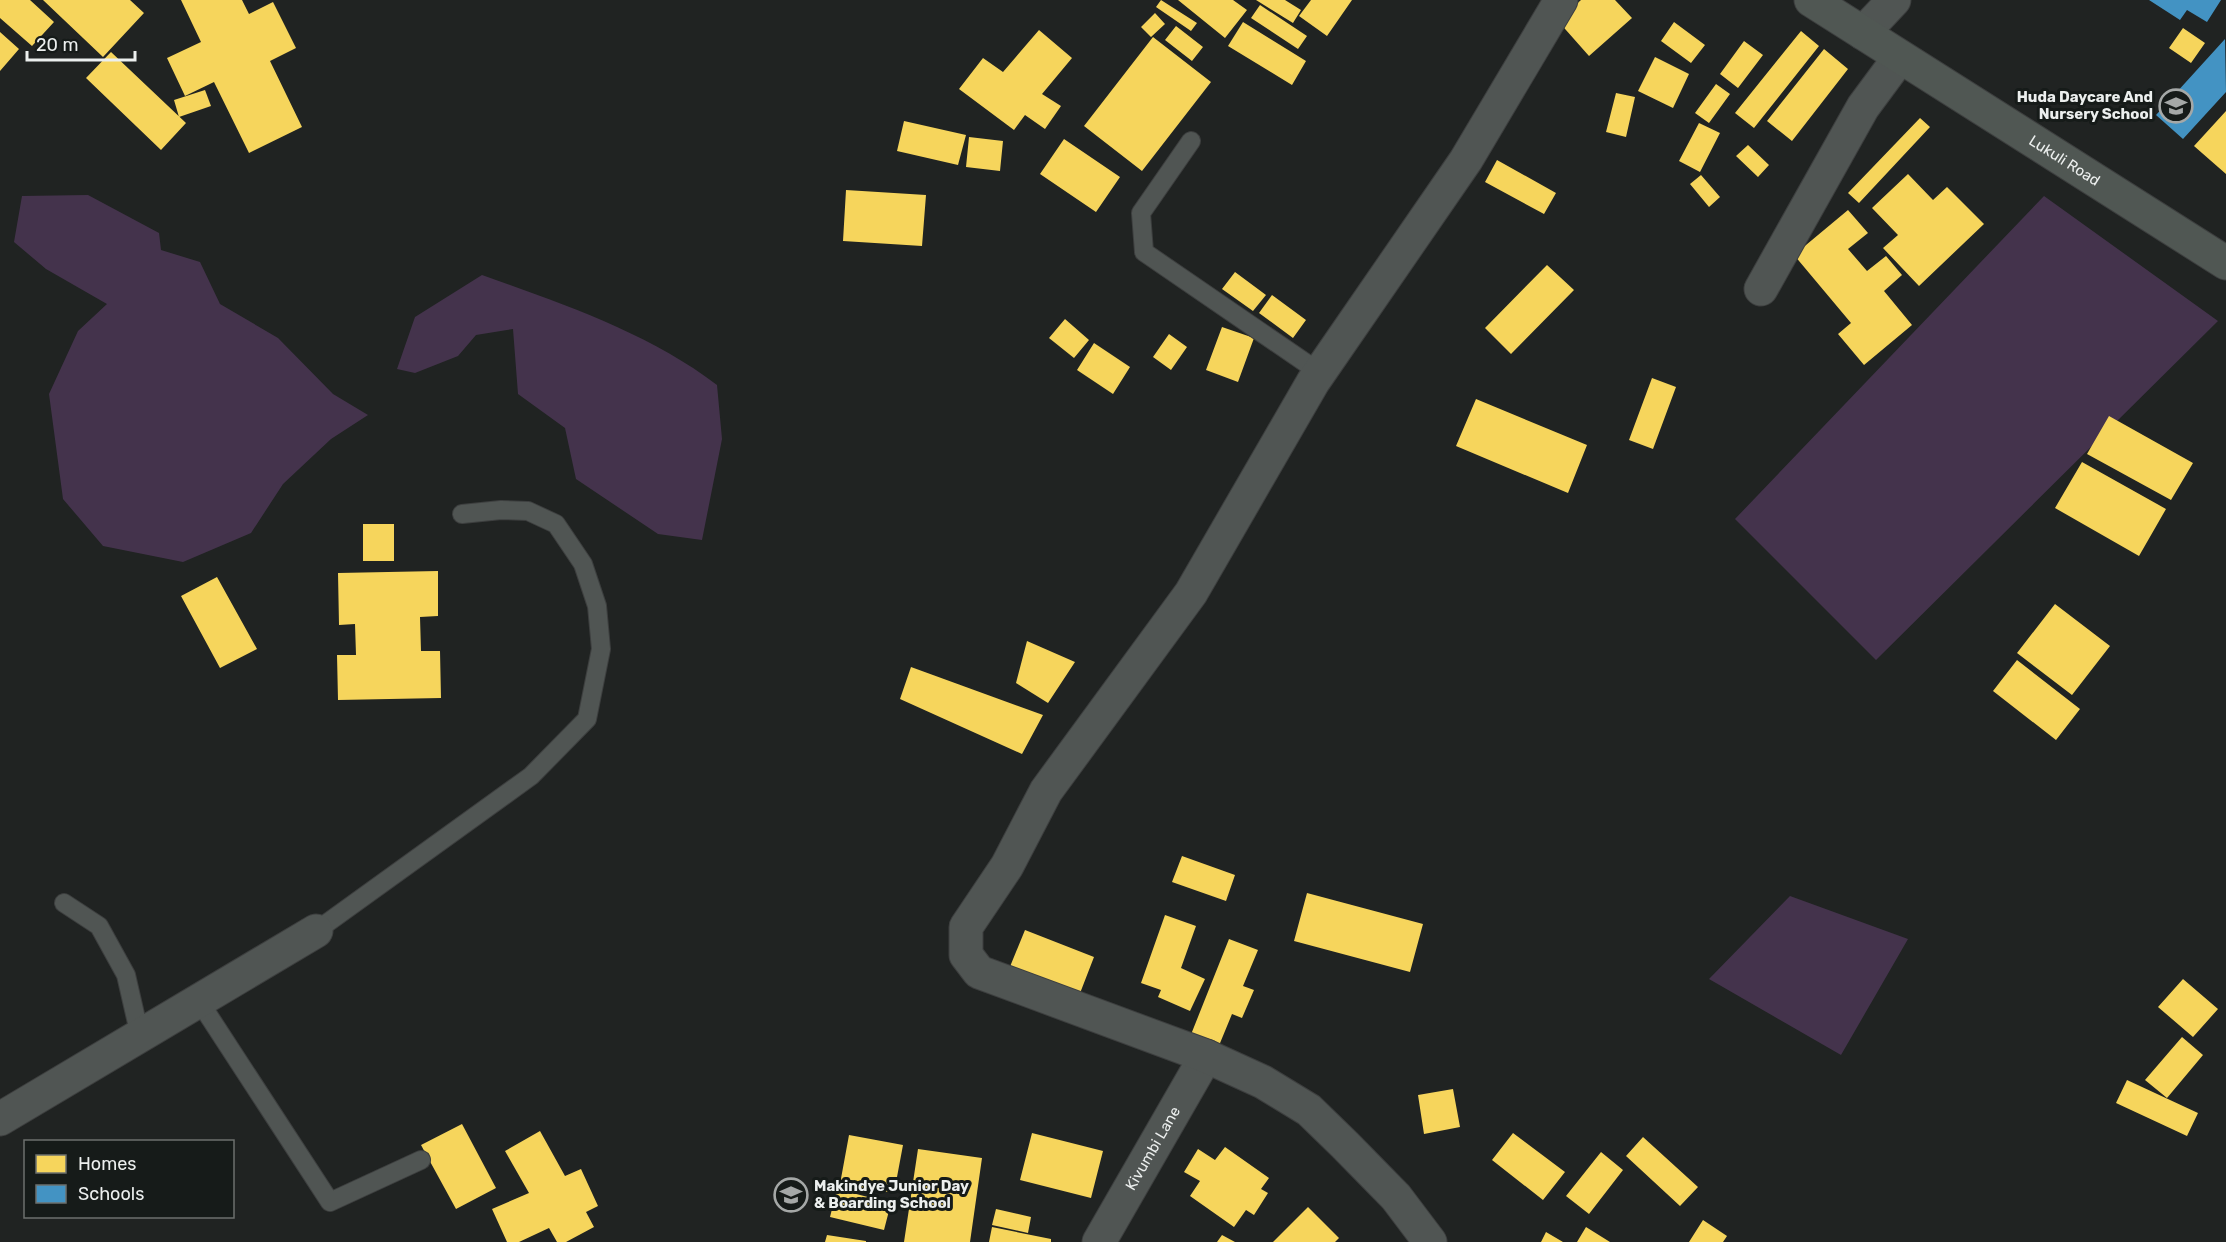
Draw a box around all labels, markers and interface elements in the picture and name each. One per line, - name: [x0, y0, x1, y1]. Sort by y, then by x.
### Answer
- scale bar: [27, 24, 135, 62]
- text: 20 m: [36, 34, 78, 56]
- place label: Huda Daycare And Nursery School: [2017, 88, 2153, 123]
- school or university icon: Huda Daycare And Nursery School: [2158, 88, 2194, 124]
- street label: Lukuli Road: [2026, 131, 2103, 190]
- street label: Kivumbi Lane: [1122, 1103, 1184, 1194]
- legend: [24, 1140, 234, 1218]
- text: Homes: [78, 1153, 136, 1175]
- school or university icon: Makindye Junior Day & Boarding School: [773, 1177, 809, 1213]
- place label: Makindye Junior Day & Boarding School: [814, 1177, 969, 1212]
- text: Schools: [78, 1183, 144, 1205]

